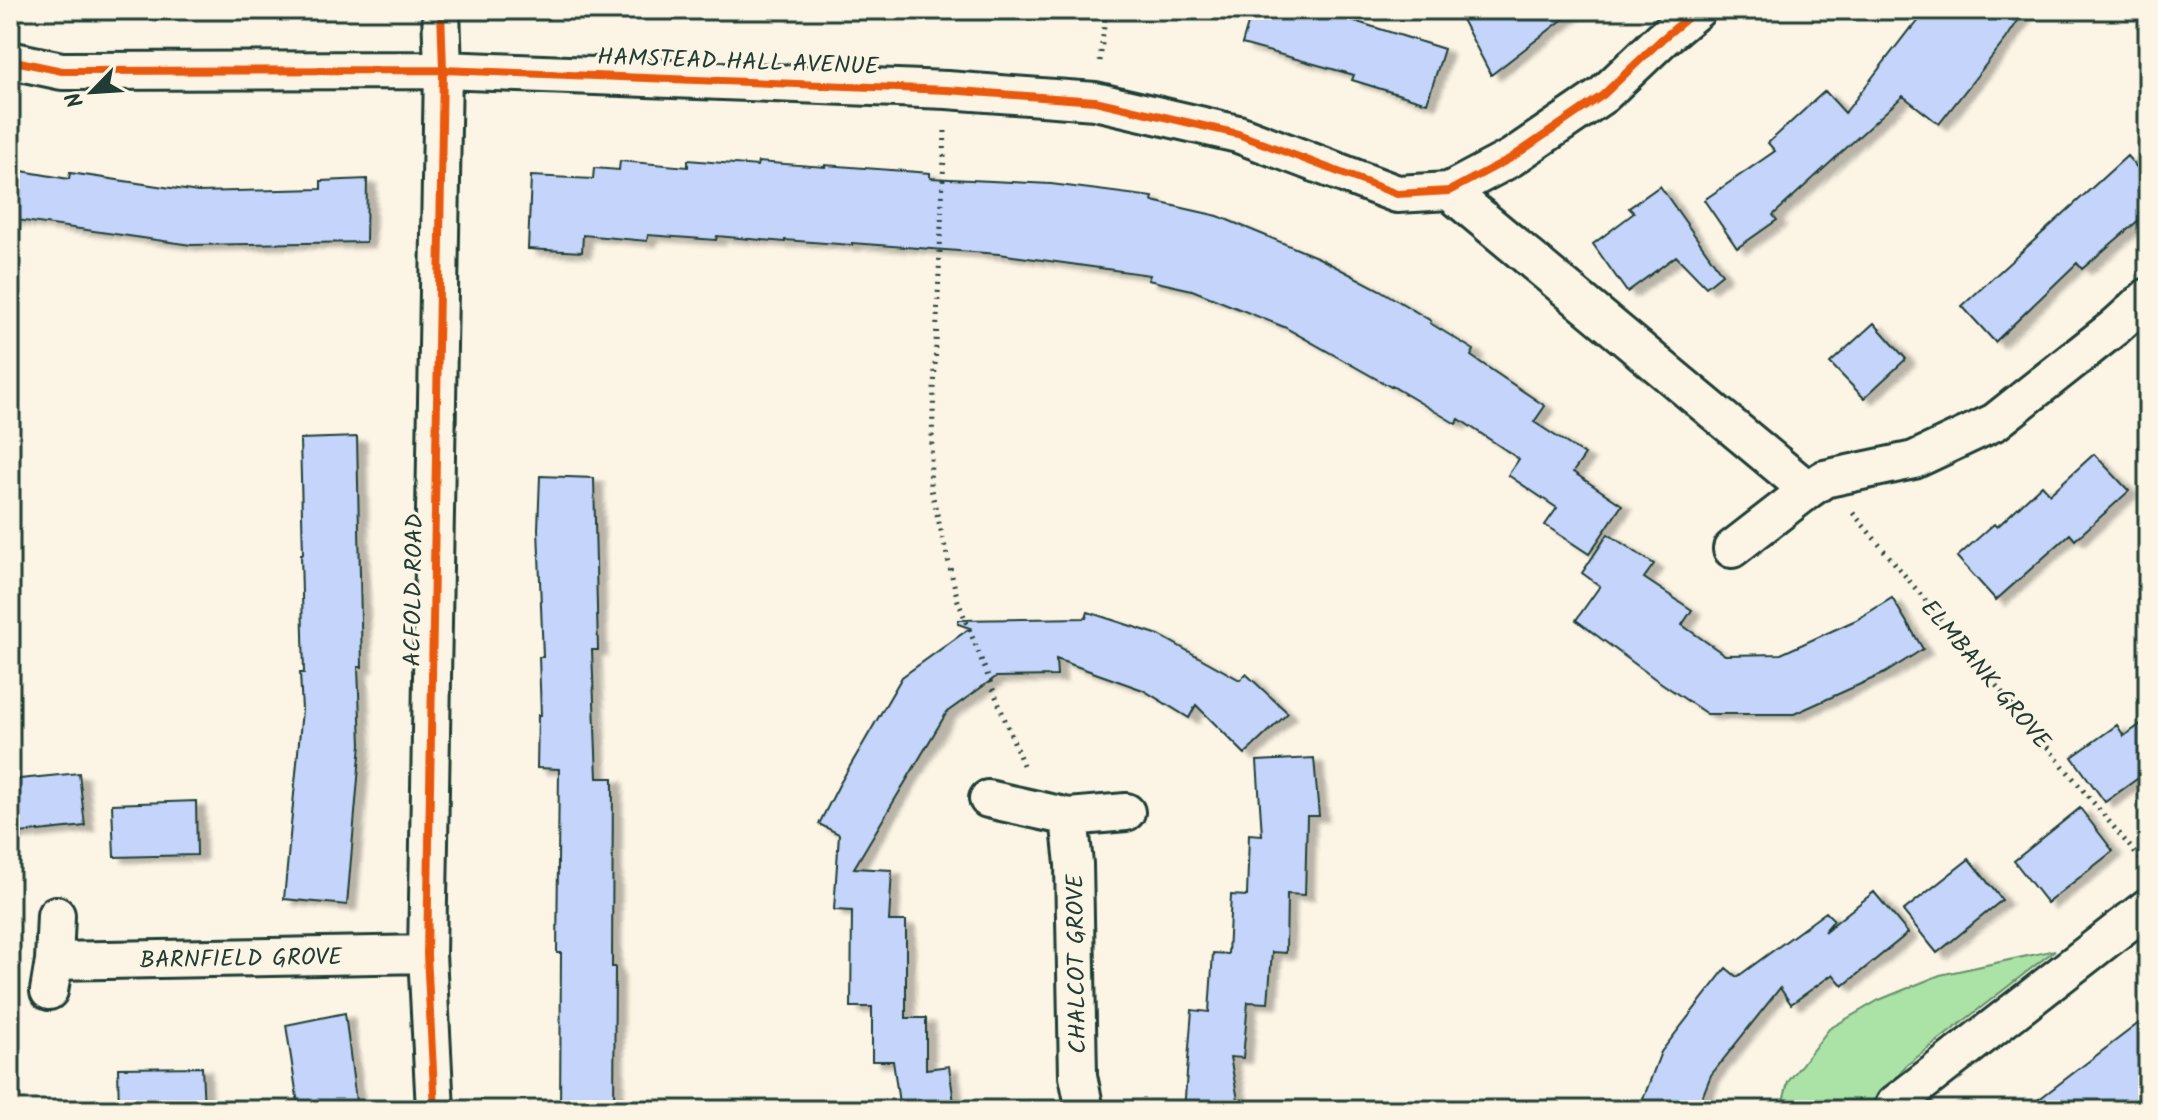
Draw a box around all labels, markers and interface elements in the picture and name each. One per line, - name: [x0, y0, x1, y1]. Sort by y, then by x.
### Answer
- street label: HAMSTEAD HALL AVENUE: [597, 38, 880, 87]
- north arrow: [52, 52, 132, 132]
- text: N: [57, 86, 95, 113]
- street label: ACFOLD ROAD: [394, 513, 435, 667]
- street label: ELMBANK GROVE: [1910, 591, 2060, 760]
- street label: CHALCOT GROVE: [1056, 873, 1099, 1054]
- street label: BARNFIELD GROVE: [139, 938, 344, 981]

